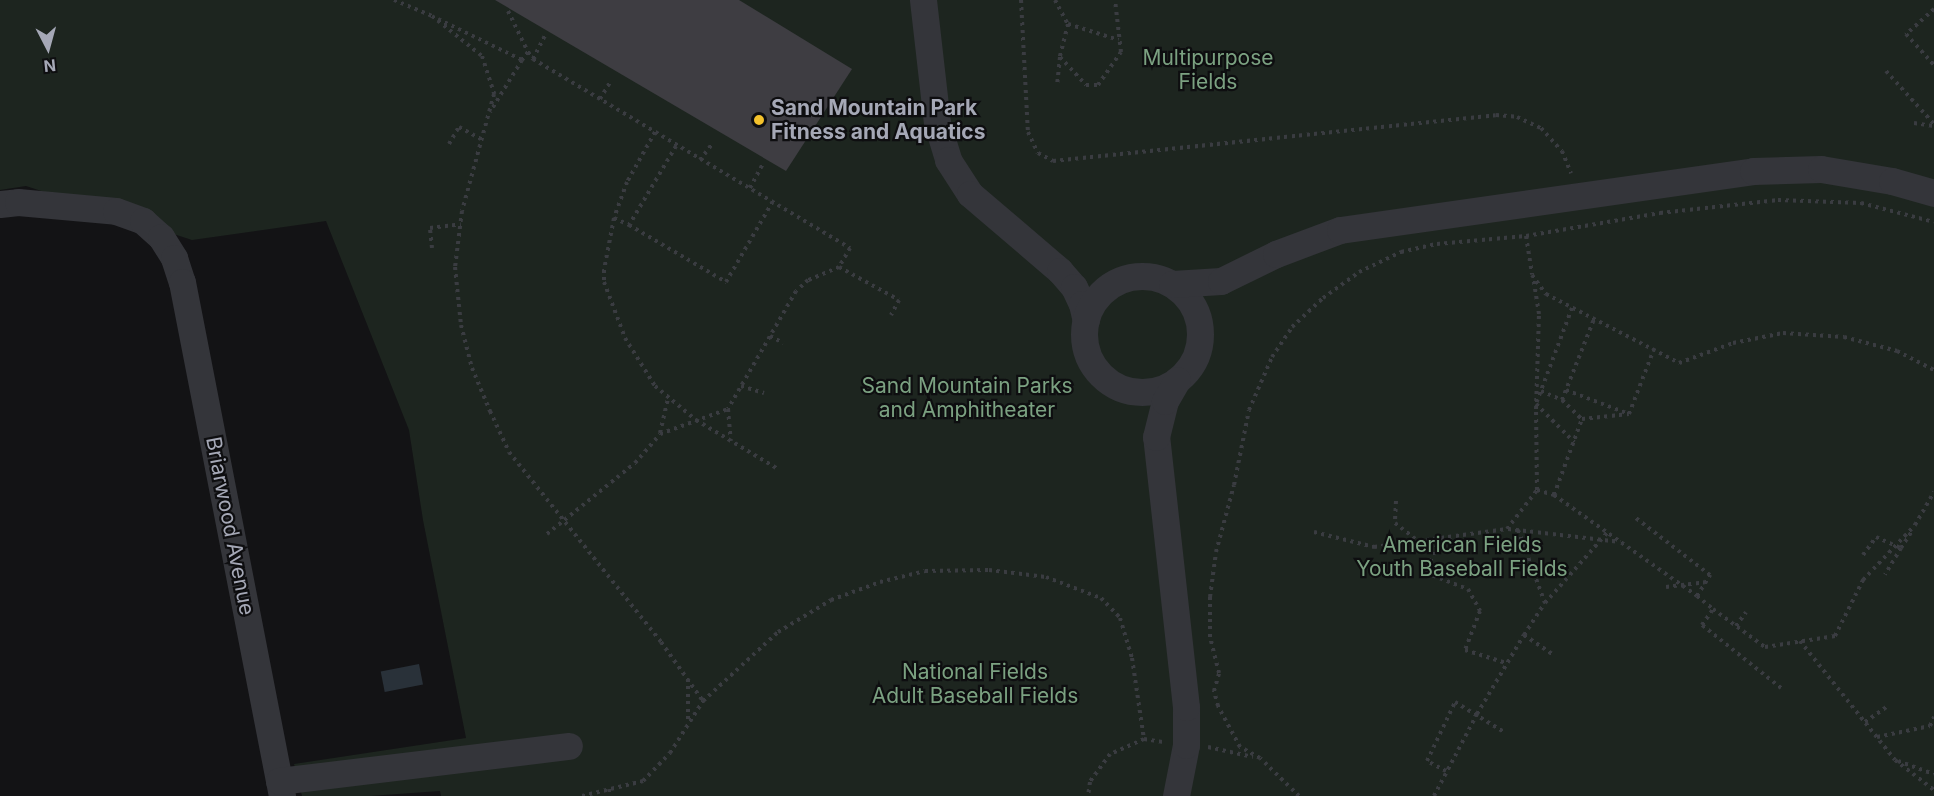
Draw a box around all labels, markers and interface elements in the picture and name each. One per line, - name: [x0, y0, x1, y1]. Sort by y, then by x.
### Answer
- north arrow: [18, 18, 78, 78]
- park label: Multipurpose Fields: [1142, 45, 1274, 95]
- text: N: [43, 55, 57, 76]
- place label: Sand Mountain Park Fitness and Aquatics: [771, 95, 985, 145]
- marker: Sand Mountain Park Fitness and Aquatics: [752, 113, 766, 127]
- park label: Sand Mountain Parks and Amphitheater: [861, 373, 1073, 423]
- street label: Briarwood Avenue: [200, 435, 260, 617]
- park label: American Fields Youth Baseball Fields: [1356, 532, 1568, 582]
- park label: National Fields Adult Baseball Fields: [872, 659, 1078, 709]

